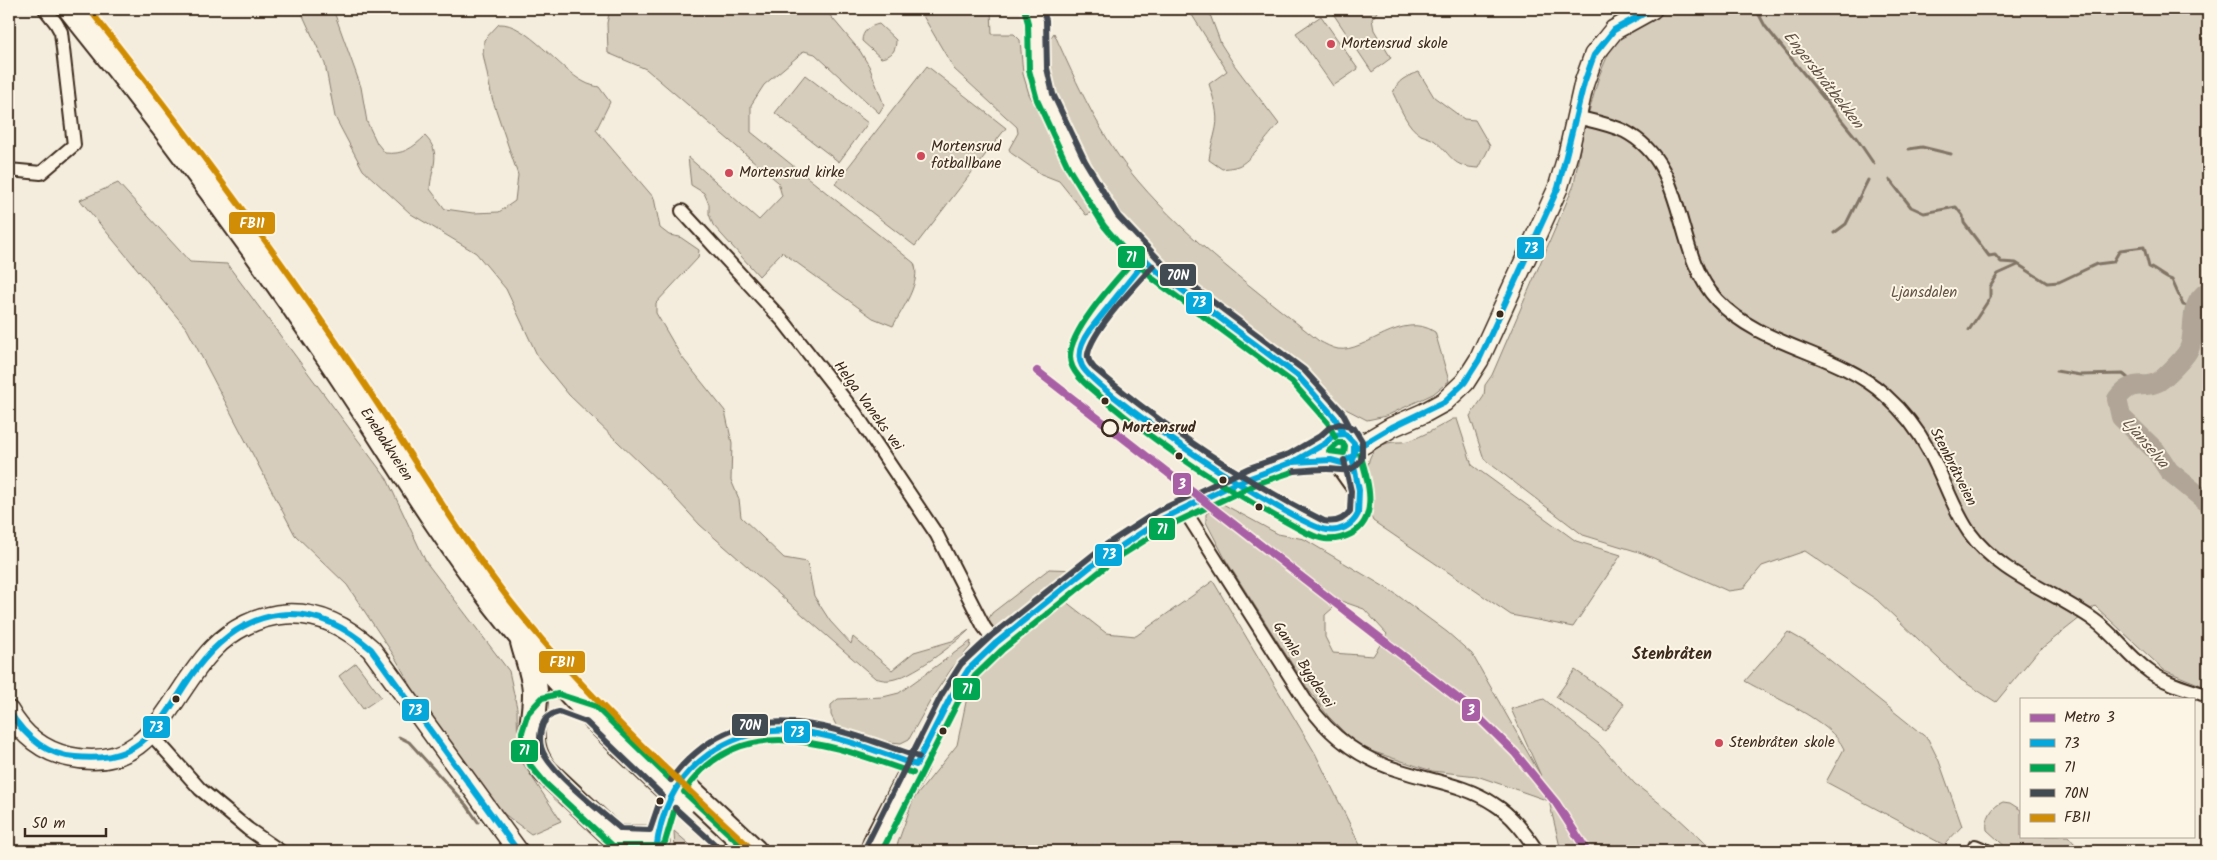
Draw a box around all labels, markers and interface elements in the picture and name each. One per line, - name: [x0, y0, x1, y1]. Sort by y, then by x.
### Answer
- water label: Engersbråtbekken: [1777, 26, 1870, 136]
- place label: Mortensrud skole: [1341, 32, 1448, 56]
- marker: Mortensrud skole: [1325, 38, 1337, 50]
- place label: Mortensrud fotballbane: [931, 135, 1002, 176]
- marker: Mortensrud fotballbane: [915, 150, 927, 162]
- place label: Mortensrud kirke: [739, 161, 845, 185]
- marker: Mortensrud kirke: [723, 167, 735, 179]
- line badge: FB11: [228, 211, 276, 235]
- text: FB11: [240, 213, 265, 235]
- line badge: 73: [1516, 236, 1545, 260]
- text: 73: [1524, 238, 1538, 260]
- line badge: 71: [1117, 245, 1146, 269]
- text: 71: [1126, 247, 1137, 269]
- line badge: 70N: [1159, 263, 1197, 287]
- text: 70N: [1167, 265, 1189, 287]
- park label: Ljansdalen: [1891, 281, 1957, 305]
- line badge: 73: [1185, 291, 1213, 315]
- text: 73: [1192, 292, 1206, 314]
- unlabelled marker: [1495, 309, 1505, 319]
- street label: Helga Vaneks vei: [827, 356, 910, 457]
- unlabelled marker: [1100, 396, 1110, 406]
- street label: Enebakkveien: [353, 403, 419, 486]
- water label: Ljanselva: [2116, 412, 2175, 475]
- place label: Mortensrud: [1122, 416, 1197, 440]
- marker: Mortensrud: [1101, 419, 1119, 437]
- street label: Stenbråtveien: [1923, 423, 1983, 511]
- unlabelled marker: [1174, 451, 1184, 461]
- line badge: 3: [1172, 472, 1192, 496]
- text: 3: [1177, 474, 1186, 496]
- unlabelled marker: [1218, 475, 1228, 485]
- unlabelled marker: [1254, 502, 1264, 512]
- line badge: 71: [1148, 517, 1176, 541]
- text: 71: [1157, 519, 1168, 541]
- line badge: 73: [1094, 543, 1123, 567]
- text: 73: [1102, 544, 1116, 566]
- street label: Gamle Bygdevei: [1266, 617, 1341, 714]
- district label: Stenbråten: [1632, 642, 1712, 667]
- line badge: FB11: [538, 650, 586, 674]
- text: FB11: [550, 652, 575, 674]
- line badge: 71: [952, 677, 981, 701]
- text: 71: [962, 679, 973, 701]
- unlabelled marker: [171, 694, 181, 704]
- line badge: 73: [401, 698, 430, 722]
- line badge: 3: [1461, 698, 1481, 722]
- legend: [2020, 698, 2194, 838]
- text: 73: [408, 700, 422, 722]
- text: 3: [1466, 700, 1475, 722]
- text: Metro 3: [2064, 706, 2115, 730]
- line badge: 70N: [731, 713, 769, 737]
- line badge: 73: [142, 715, 171, 739]
- text: 70N: [739, 715, 761, 737]
- text: 73: [149, 717, 163, 739]
- line badge: 73: [783, 720, 811, 744]
- text: 73: [790, 722, 804, 744]
- unlabelled marker: [938, 726, 948, 736]
- place label: Stenbråten skole: [1729, 731, 1835, 755]
- text: 73: [2064, 732, 2080, 756]
- marker: Stenbråten skole: [1713, 737, 1725, 749]
- line badge: 71: [510, 739, 539, 763]
- text: 71: [519, 740, 530, 762]
- text: 71: [2064, 756, 2076, 780]
- text: 70N: [2064, 782, 2089, 806]
- unlabelled marker: [655, 796, 665, 806]
- scale bar: [25, 805, 106, 837]
- text: FB11: [2064, 806, 2091, 830]
- text: 50 m: [32, 812, 66, 836]

